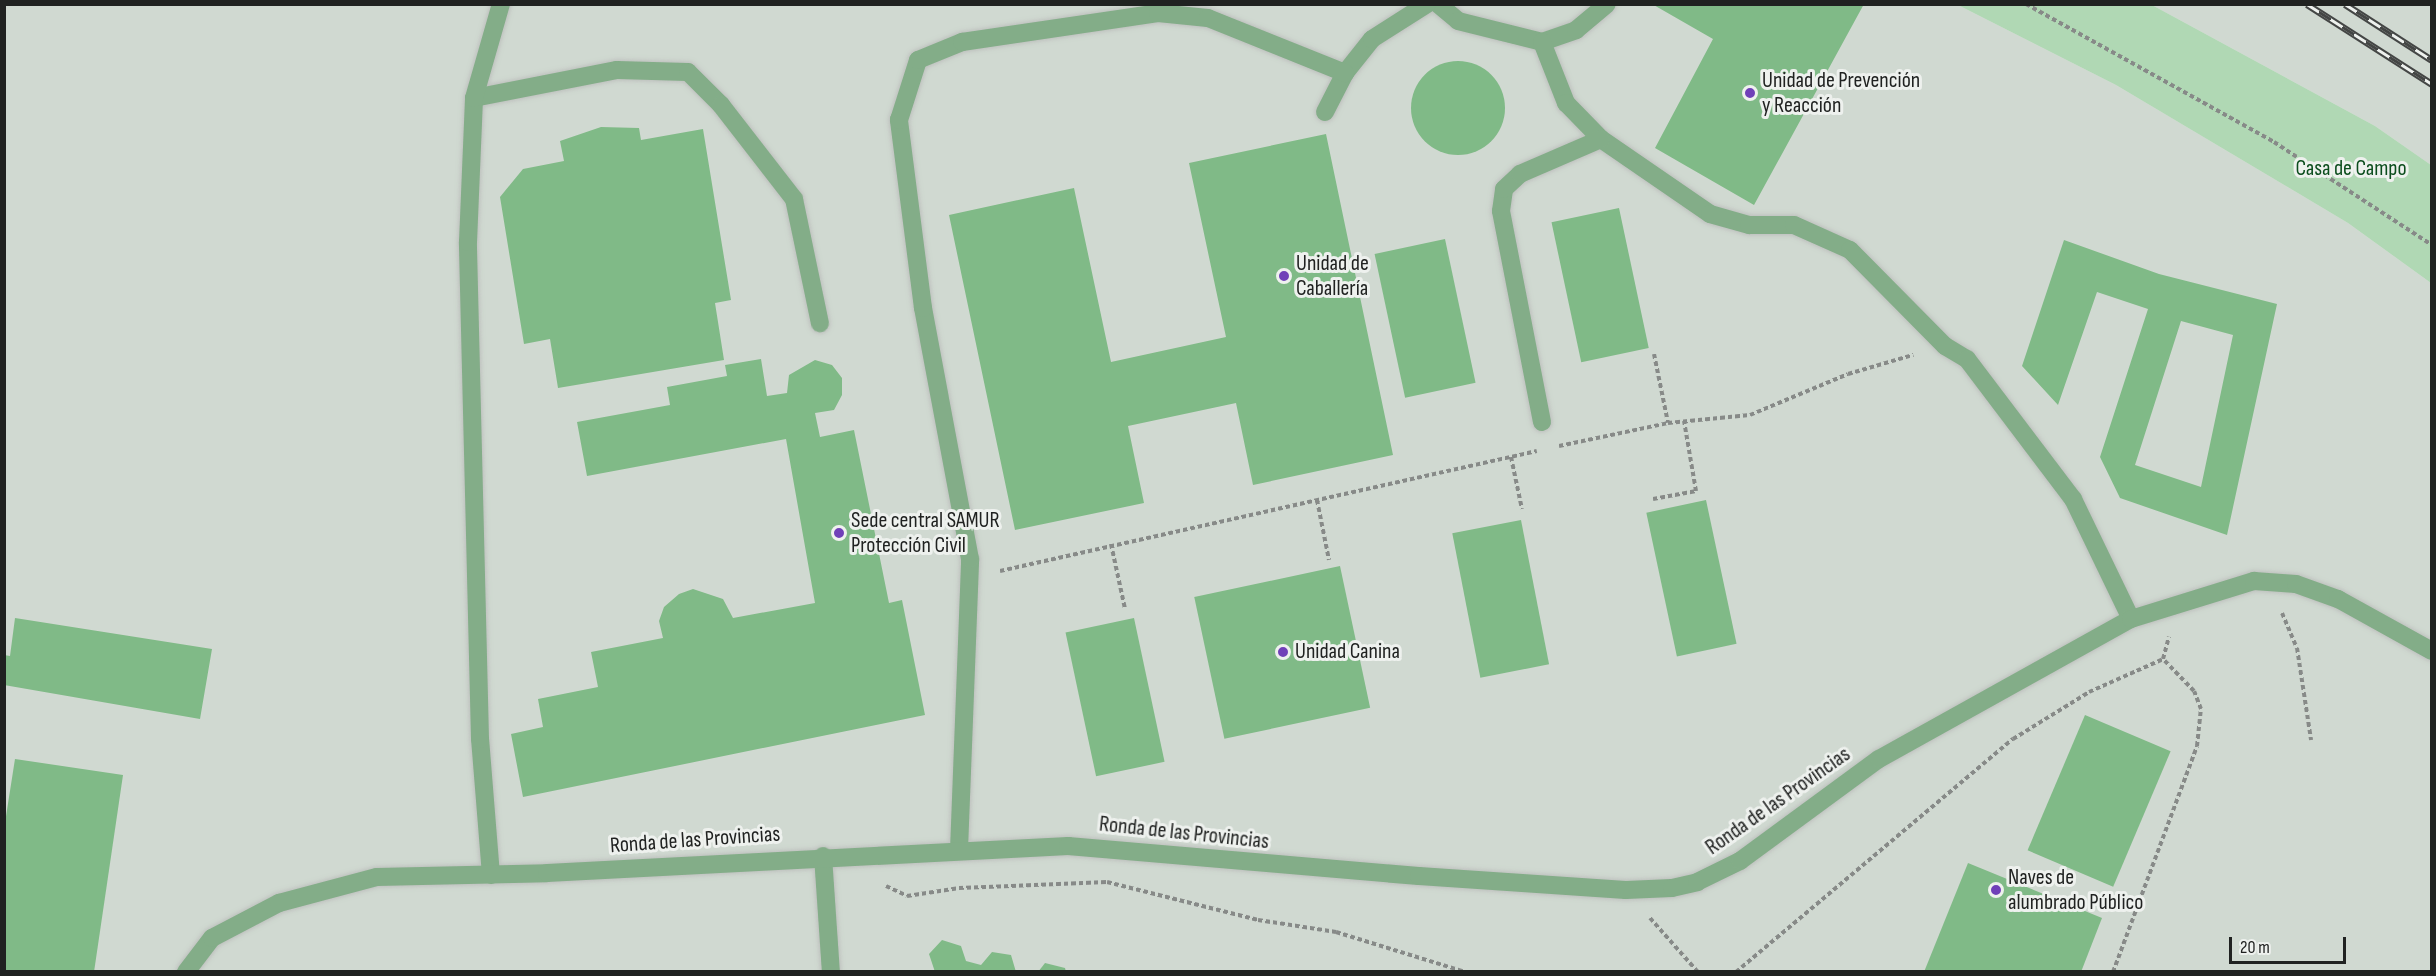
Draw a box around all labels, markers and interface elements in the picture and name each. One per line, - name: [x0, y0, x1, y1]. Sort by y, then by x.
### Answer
- place label: Unidad de Prevención y Reacción: [1762, 67, 1920, 118]
- marker: Unidad de Prevención y Reacción: [1743, 86, 1757, 100]
- park label: Casa de Campo: [2295, 156, 2407, 182]
- place label: Unidad de Caballería: [1296, 250, 1369, 302]
- marker: Unidad de Caballería: [1277, 269, 1291, 283]
- place label: Sede central SAMUR Protección Civil: [851, 507, 1000, 558]
- marker: Sede central SAMUR Protección Civil: [832, 526, 846, 540]
- place label: Unidad Canina: [1295, 639, 1400, 665]
- marker: Unidad Canina: [1276, 645, 1290, 659]
- street label: Ronda de las Provincias: [1701, 741, 1855, 861]
- street label: Ronda de las Provincias: [1098, 811, 1270, 855]
- street label: Ronda de las Provincias: [609, 821, 781, 859]
- place label: Naves de alumbrado Público: [2008, 864, 2143, 915]
- marker: Naves de alumbrado Público: [1989, 883, 2003, 897]
- scale bar: [2232, 925, 2349, 963]
- text: 20 m: [2240, 937, 2270, 958]

